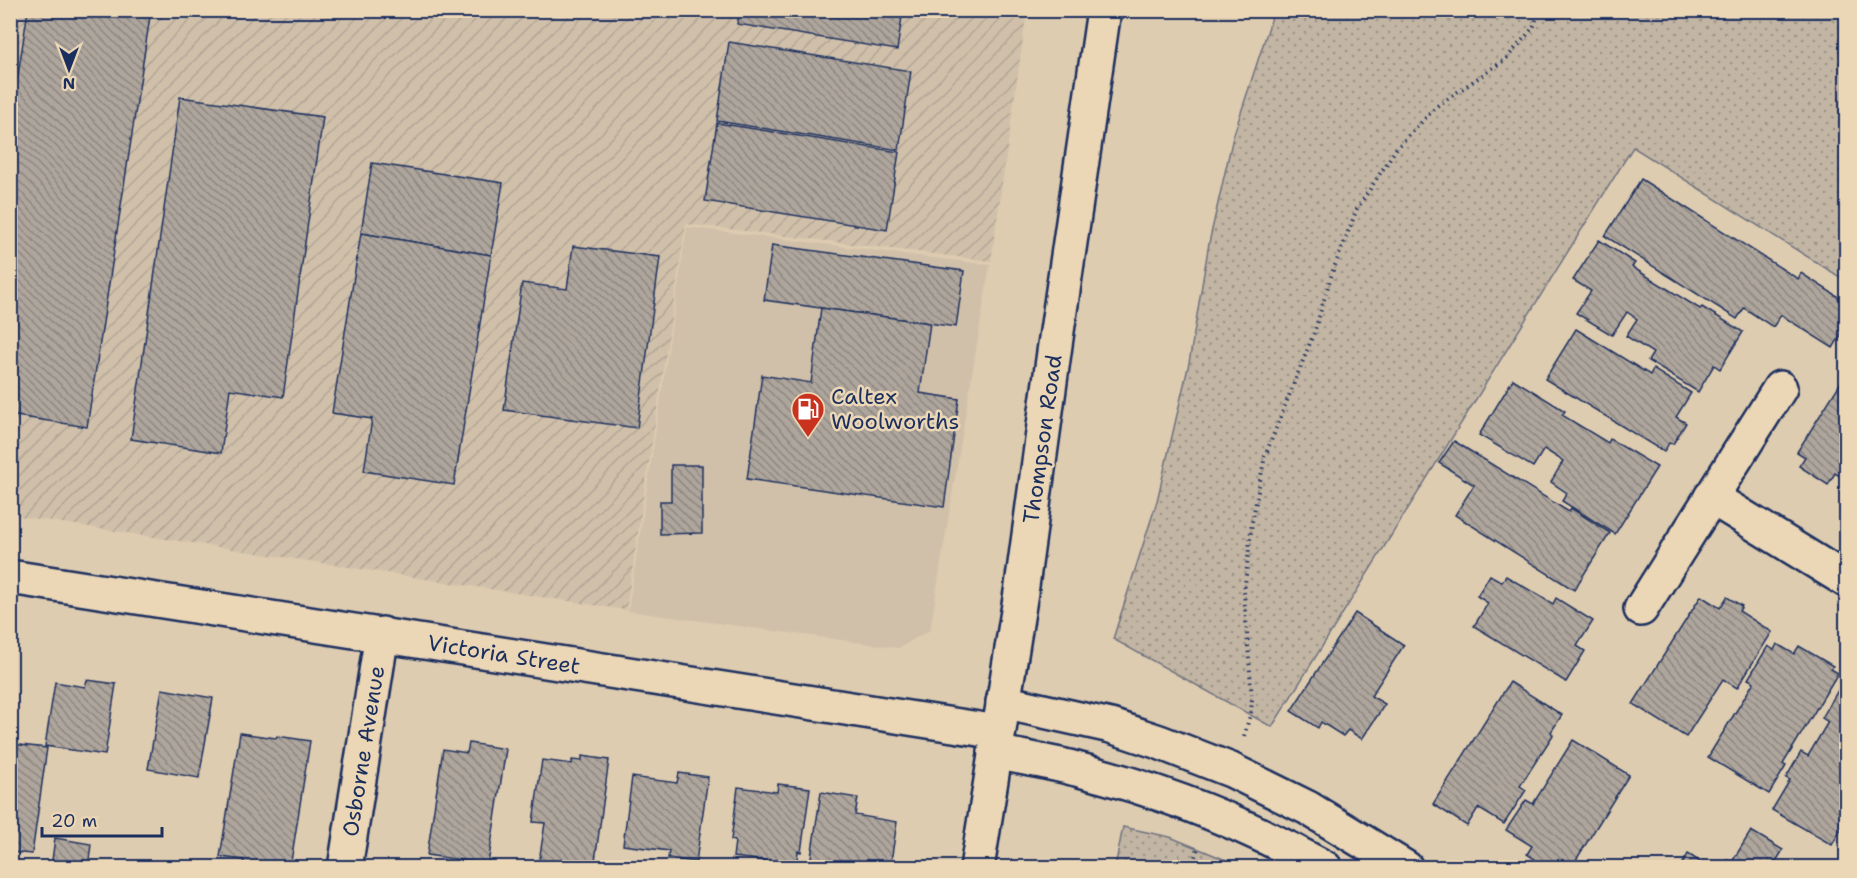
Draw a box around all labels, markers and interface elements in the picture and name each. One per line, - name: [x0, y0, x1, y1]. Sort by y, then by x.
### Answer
- north arrow: [39, 39, 99, 99]
- text: N: [63, 73, 75, 94]
- street label: Thompson Road: [1016, 353, 1069, 526]
- place label: Caltex Woolworths: [831, 382, 959, 436]
- fuel station icon: Caltex Woolworths: [790, 391, 826, 438]
- street label: Victoria Street: [425, 628, 583, 681]
- street label: Osborne Avenue: [336, 664, 391, 839]
- scale bar: [42, 800, 162, 838]
- text: 20 m: [51, 809, 97, 833]

